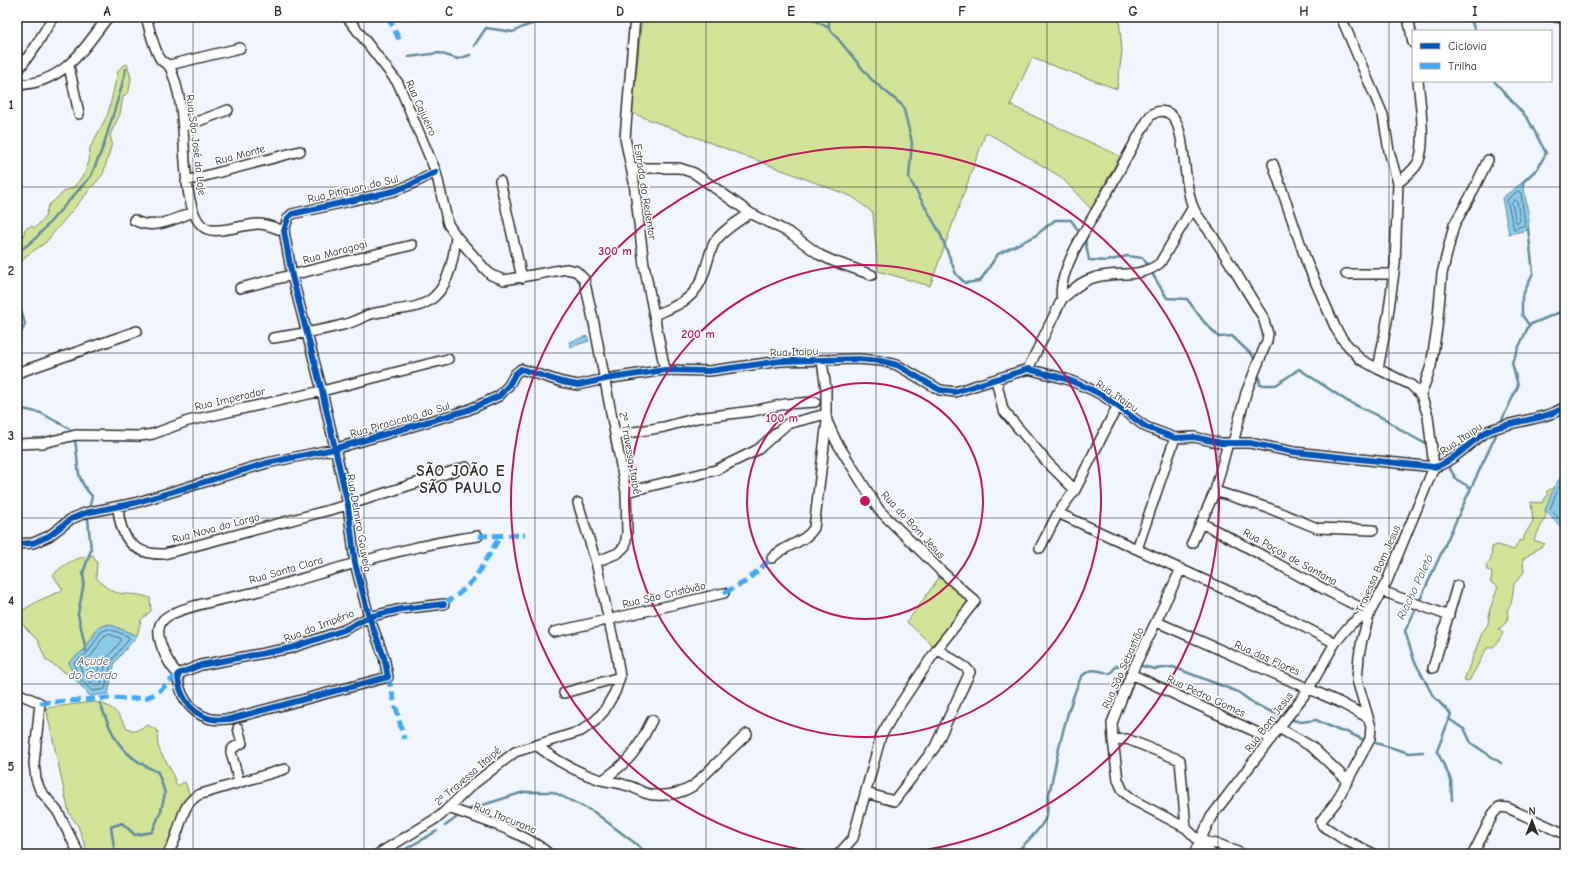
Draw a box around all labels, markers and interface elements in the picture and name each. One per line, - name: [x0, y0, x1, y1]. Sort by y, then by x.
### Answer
- text: A: [103, 4, 111, 19]
- text: B: [274, 4, 282, 19]
- text: C: [445, 4, 453, 19]
- text: D: [616, 4, 624, 19]
- text: E: [787, 4, 795, 19]
- text: F: [958, 4, 966, 19]
- text: G: [1128, 4, 1138, 19]
- text: H: [1299, 4, 1309, 19]
- text: I: [1472, 4, 1478, 19]
- legend: [1412, 30, 1552, 82]
- text: Ciclovia: [1448, 39, 1487, 53]
- text: Trilha: [1448, 59, 1477, 73]
- street label: Rua Cajueiro: [403, 78, 439, 138]
- street label: Rua São José da Laje: [183, 94, 209, 197]
- text: 1: [8, 97, 14, 112]
- street label: Rua Monte: [214, 142, 267, 168]
- street label: Estrada do Redentor: [631, 143, 659, 242]
- street label: Rua Pitiguari do Sul: [306, 172, 400, 206]
- street label: Rua Maragogi: [301, 237, 369, 267]
- text: 300 m: [598, 244, 632, 258]
- text: 2: [8, 263, 14, 278]
- text: 200 m: [681, 327, 715, 341]
- street label: Rua Itaipu: [770, 345, 818, 359]
- street label: Rua Itaipu: [1093, 377, 1141, 415]
- street label: Rua Imperador: [193, 384, 267, 413]
- street label: Rua Piracicaba do Sul: [348, 399, 452, 441]
- street label: 2ª Travessa Itaipé: [616, 411, 644, 496]
- text: 100 m: [766, 411, 798, 425]
- street label: Rua Itaipu: [1437, 420, 1485, 458]
- text: 3: [8, 428, 14, 443]
- district label: SÃO JOÃO E SÃO PAULO: [416, 461, 506, 497]
- street label: Rua Delmiro Gouveia: [344, 473, 374, 573]
- street label: Rua do Bom Jesus: [878, 489, 948, 562]
- centre of rings: [858, 494, 872, 508]
- street label: Rua Nova do Largo: [171, 510, 261, 546]
- street label: Travessa Bom Jesus: [1353, 523, 1403, 615]
- street label: Rua Poços de Santana: [1241, 526, 1339, 588]
- water label: Riacho Paletó: [1394, 552, 1436, 622]
- street label: Rua Santa Clara: [248, 553, 324, 587]
- street label: Rua São Cristóvão: [621, 579, 707, 611]
- text: 4: [8, 593, 14, 608]
- street label: Rua do Império: [282, 607, 356, 645]
- street label: Rua São Sebastião: [1099, 625, 1147, 711]
- street label: Rua das Flores: [1232, 638, 1302, 678]
- water label: Açude do Gordo: [69, 654, 117, 682]
- street label: Rua Pedro Gomes: [1165, 672, 1248, 720]
- street label: Rua Bom Jesus: [1242, 689, 1296, 755]
- street label: 2ª Travessa Itaipé: [432, 743, 504, 808]
- text: 5: [8, 759, 15, 774]
- street label: Rua Itacurana: [472, 799, 538, 837]
- north arrow: [1512, 801, 1552, 841]
- text: N: [1528, 805, 1536, 818]

